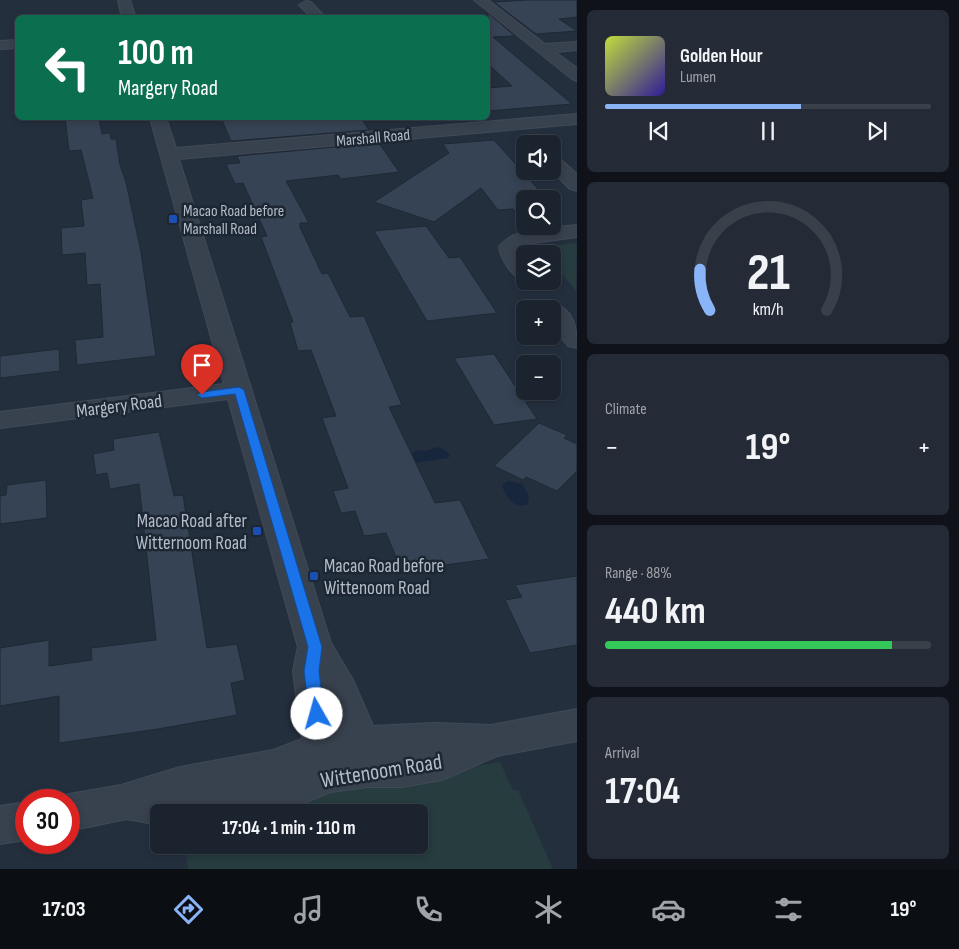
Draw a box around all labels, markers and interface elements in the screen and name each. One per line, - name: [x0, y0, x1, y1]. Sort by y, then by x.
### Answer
- text: 100 m: [118, 32, 194, 75]
- icon: left: [35, 35, 100, 100]
- text: Golden Hour: [680, 45, 763, 68]
- text: Lumen: [680, 68, 716, 87]
- text: Margery Road: [118, 75, 218, 102]
- icon: previous: [645, 117, 673, 145]
- icon: pause: [754, 117, 782, 145]
- icon: next: [863, 117, 891, 145]
- street label: Marshall Road: [335, 126, 411, 151]
- map controls: [516, 135, 561, 400]
- button: sound: [516, 135, 561, 180]
- button: search: [516, 190, 561, 235]
- place label: Macao Road before Marshall Road: [183, 202, 284, 239]
- marker: Macao Road before Marshall Road: [167, 213, 179, 225]
- text: 21: [746, 242, 790, 305]
- button: layers: [516, 245, 561, 290]
- text: km/h: [753, 299, 783, 320]
- button: +: [516, 300, 561, 345]
- pin: [181, 344, 223, 395]
- icon: arrive: [188, 351, 216, 379]
- button: −: [516, 355, 561, 400]
- street label: Margery Road: [75, 390, 163, 423]
- text: Climate: [605, 400, 647, 419]
- text: 19°: [746, 425, 790, 470]
- text: −: [605, 431, 619, 464]
- text: +: [917, 431, 931, 464]
- place label: Macao Road after Witternoom Road: [136, 510, 248, 555]
- marker: Macao Road after Witternoom Road: [251, 525, 263, 537]
- place label: Macao Road before Wittenoom Road: [324, 555, 444, 600]
- text: Range · 88%: [605, 564, 672, 583]
- marker: Macao Road before Wittenoom Road: [308, 570, 320, 582]
- text: 440 km: [605, 589, 706, 634]
- position arrow: [290, 687, 342, 739]
- text: Arrival: [605, 744, 639, 763]
- street label: Wittenoom Road: [319, 749, 444, 794]
- text: 17:04: [605, 769, 680, 814]
- speed limit sign: 30: [15, 789, 80, 854]
- text: 17:04 · 1 min · 110 m: [222, 817, 356, 840]
- icon: directions: [171, 892, 206, 927]
- icon: music: [291, 892, 326, 927]
- icon: phone: [411, 892, 446, 927]
- icon: climate: [531, 892, 566, 927]
- icon: car: [651, 892, 686, 927]
- icon: filters: [771, 892, 806, 927]
- text: 17:03: [42, 896, 86, 923]
- text: 19°: [891, 896, 916, 923]

